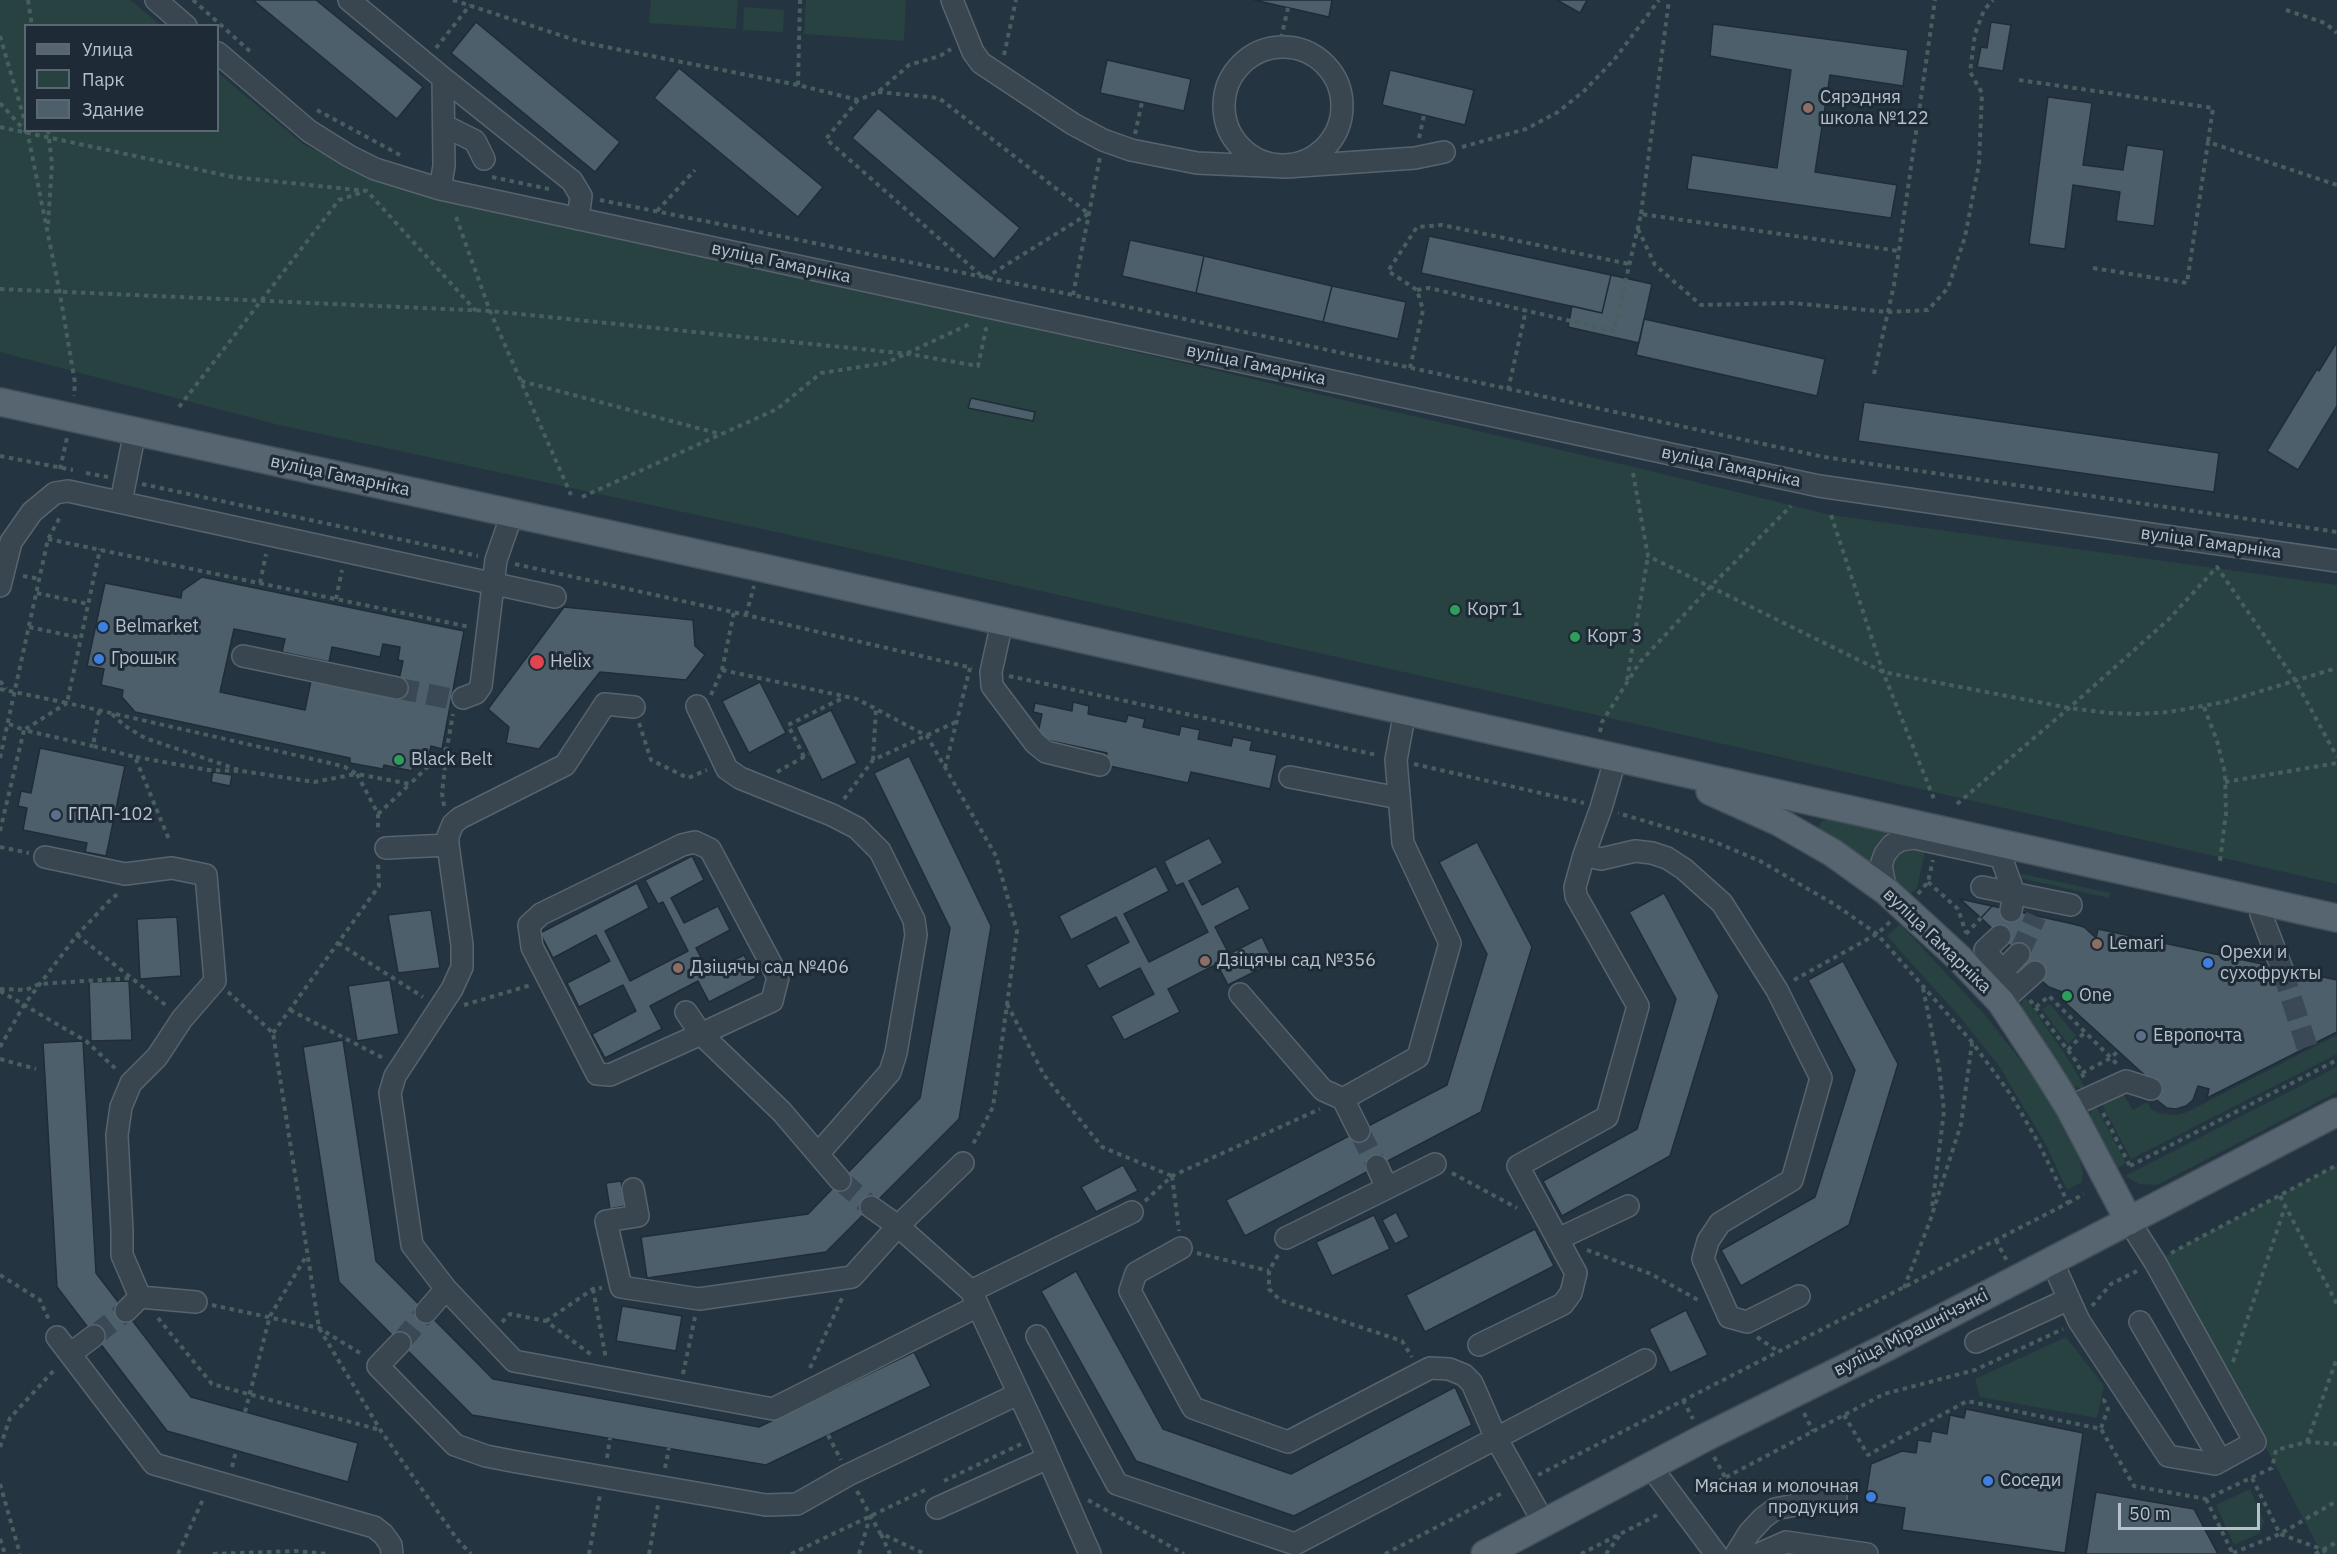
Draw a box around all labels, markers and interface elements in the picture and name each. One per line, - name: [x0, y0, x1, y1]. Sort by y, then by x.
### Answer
- legend: [24, 24, 219, 132]
- text: Улица: [82, 38, 133, 61]
- text: Парк: [82, 68, 124, 91]
- place label: Сярэдняя школа №122: [1820, 87, 1929, 130]
- text: Здание: [82, 98, 144, 121]
- marker: Сярэдняя школа №122: [1801, 101, 1815, 115]
- street label: вуліца Гамарніка: [709, 238, 853, 288]
- street label: вуліца Гамарніка: [1184, 340, 1328, 390]
- street label: вуліца Гамарніка: [1659, 442, 1803, 492]
- street label: вуліца Гамарніка: [268, 451, 412, 501]
- street label: вуліца Гамарніка: [2139, 522, 2283, 564]
- place label: Корт 1: [1467, 599, 1522, 621]
- marker: Корт 1: [1448, 603, 1462, 617]
- place label: Belmarket: [115, 616, 199, 638]
- marker: Belmarket: [96, 620, 110, 634]
- place label: Корт 3: [1587, 626, 1642, 648]
- marker: Корт 3: [1568, 630, 1582, 644]
- place label: Грошык: [111, 648, 177, 670]
- place label: Helix: [550, 651, 591, 673]
- marker: Грошык: [92, 652, 106, 666]
- marker: Helix: [528, 653, 546, 671]
- place label: Black Belt: [411, 749, 493, 771]
- marker: Black Belt: [392, 753, 406, 767]
- place label: ГПАП-102: [68, 804, 153, 826]
- marker: ГПАП-102: [49, 808, 63, 822]
- street label: вуліца Гамарніка: [1878, 884, 1996, 998]
- place label: Lemari: [2109, 933, 2164, 955]
- marker: Lemari: [2090, 937, 2104, 951]
- place label: Орехи и сухофрукты: [2220, 942, 2321, 984]
- place label: Дзіцячы сад №356: [1217, 950, 1376, 972]
- marker: Дзіцячы сад №356: [1198, 954, 1212, 968]
- marker: Орехи и сухофрукты: [2201, 956, 2215, 970]
- place label: Дзіцячы сад №406: [690, 957, 849, 979]
- marker: Дзіцячы сад №406: [671, 961, 685, 975]
- place label: One: [2079, 985, 2112, 1007]
- marker: One: [2060, 989, 2074, 1003]
- place label: Европочта: [2153, 1025, 2242, 1047]
- marker: Европочта: [2134, 1029, 2148, 1043]
- street label: вуліца Мірашнічэнкі: [1830, 1285, 1992, 1381]
- place label: Соседи: [2000, 1470, 2061, 1492]
- marker: Соседи: [1981, 1474, 1995, 1488]
- place label: Мясная и молочная продукция: [1694, 1476, 1859, 1518]
- marker: Мясная и молочная продукция: [1864, 1490, 1878, 1504]
- scale bar: [2121, 1491, 2264, 1529]
- text: 50 m: [2129, 1502, 2171, 1525]

